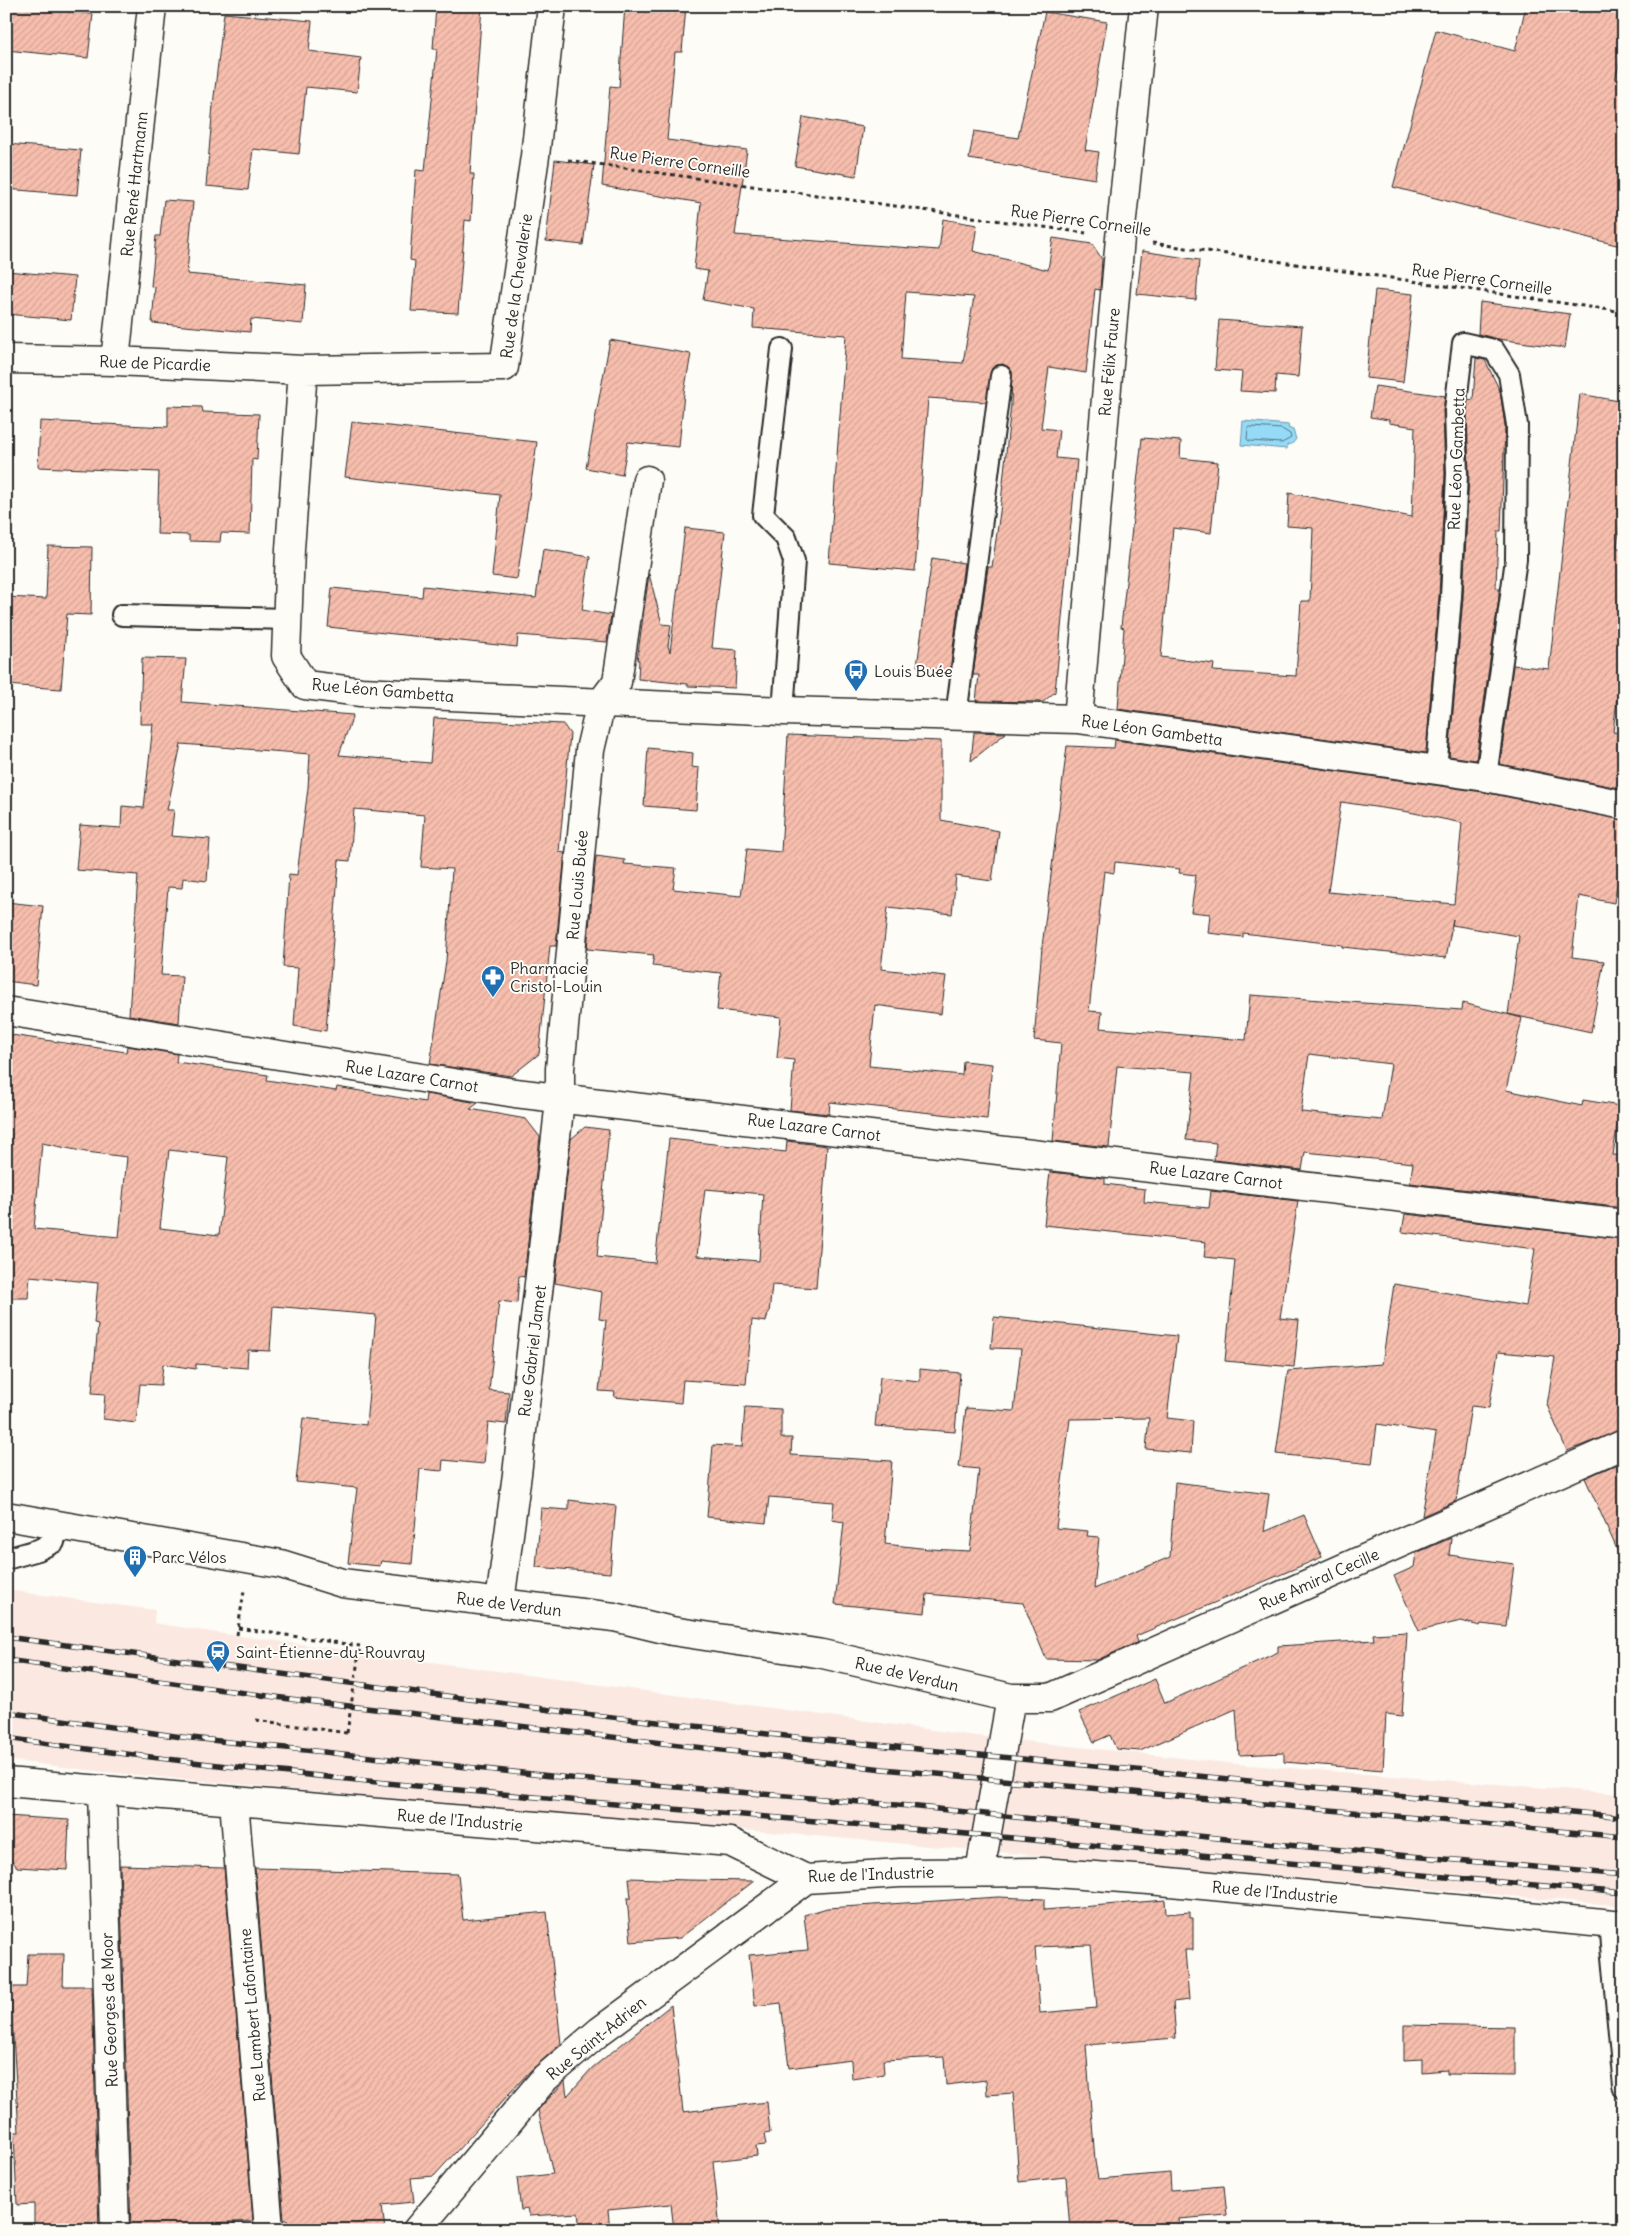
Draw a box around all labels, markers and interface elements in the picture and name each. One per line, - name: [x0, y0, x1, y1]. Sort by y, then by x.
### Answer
- street label: Rue René Hartmann: [116, 110, 152, 258]
- street label: Rue Pierre Corneille: [608, 142, 752, 182]
- street label: Rue Pierre Corneille: [1009, 200, 1153, 240]
- street label: Rue de la Chevalerie: [496, 212, 536, 360]
- street label: Rue Pierre Corneille: [1410, 259, 1554, 299]
- street label: Rue Félix Faure: [1094, 307, 1124, 417]
- street label: Rue de Picardie: [99, 351, 211, 375]
- street label: Rue Léon Gambetta: [1444, 387, 1468, 531]
- bus stop icon: Louis Buée: [843, 658, 869, 692]
- place label: Louis Buée: [874, 661, 953, 681]
- street label: Rue Léon Gambetta: [311, 674, 455, 706]
- street label: Rue Léon Gambetta: [1080, 710, 1224, 750]
- street label: Rue Louis Buée: [562, 829, 592, 941]
- place label: Pharmacie Cristol-Louin: [510, 958, 602, 996]
- pharmacy icon: Pharmacie Cristol-Louin: [480, 964, 506, 998]
- street label: Rue Lazare Carnot: [344, 1056, 480, 1096]
- street label: Rue Lazare Carnot: [746, 1109, 882, 1145]
- street label: Rue Lazare Carnot: [1148, 1157, 1284, 1193]
- street label: Rue Gabriel Jamet: [514, 1283, 550, 1418]
- building icon: Parc Vélos: [122, 1544, 148, 1578]
- street label: Rue Amiral Cecille: [1256, 1544, 1382, 1614]
- place label: Parc Vélos: [152, 1547, 227, 1567]
- street label: Rue de Verdun: [455, 1588, 563, 1620]
- station icon: Saint-Étienne-du-Rouvray: [205, 1639, 231, 1673]
- place label: Saint-Étienne-du-Rouvray: [236, 1642, 425, 1662]
- street label: Rue de Verdun: [853, 1652, 961, 1696]
- street label: Rue de l'Industrie: [396, 1805, 524, 1835]
- street label: Rue de l'Industrie: [807, 1862, 935, 1886]
- street label: Rue de l'Industrie: [1211, 1877, 1339, 1907]
- street label: Rue Lambert Lafontaine: [234, 1928, 270, 2102]
- street label: Rue Georges de Moor: [96, 1932, 122, 2088]
- street label: Rue Saint-Adrien: [542, 1992, 650, 2084]

